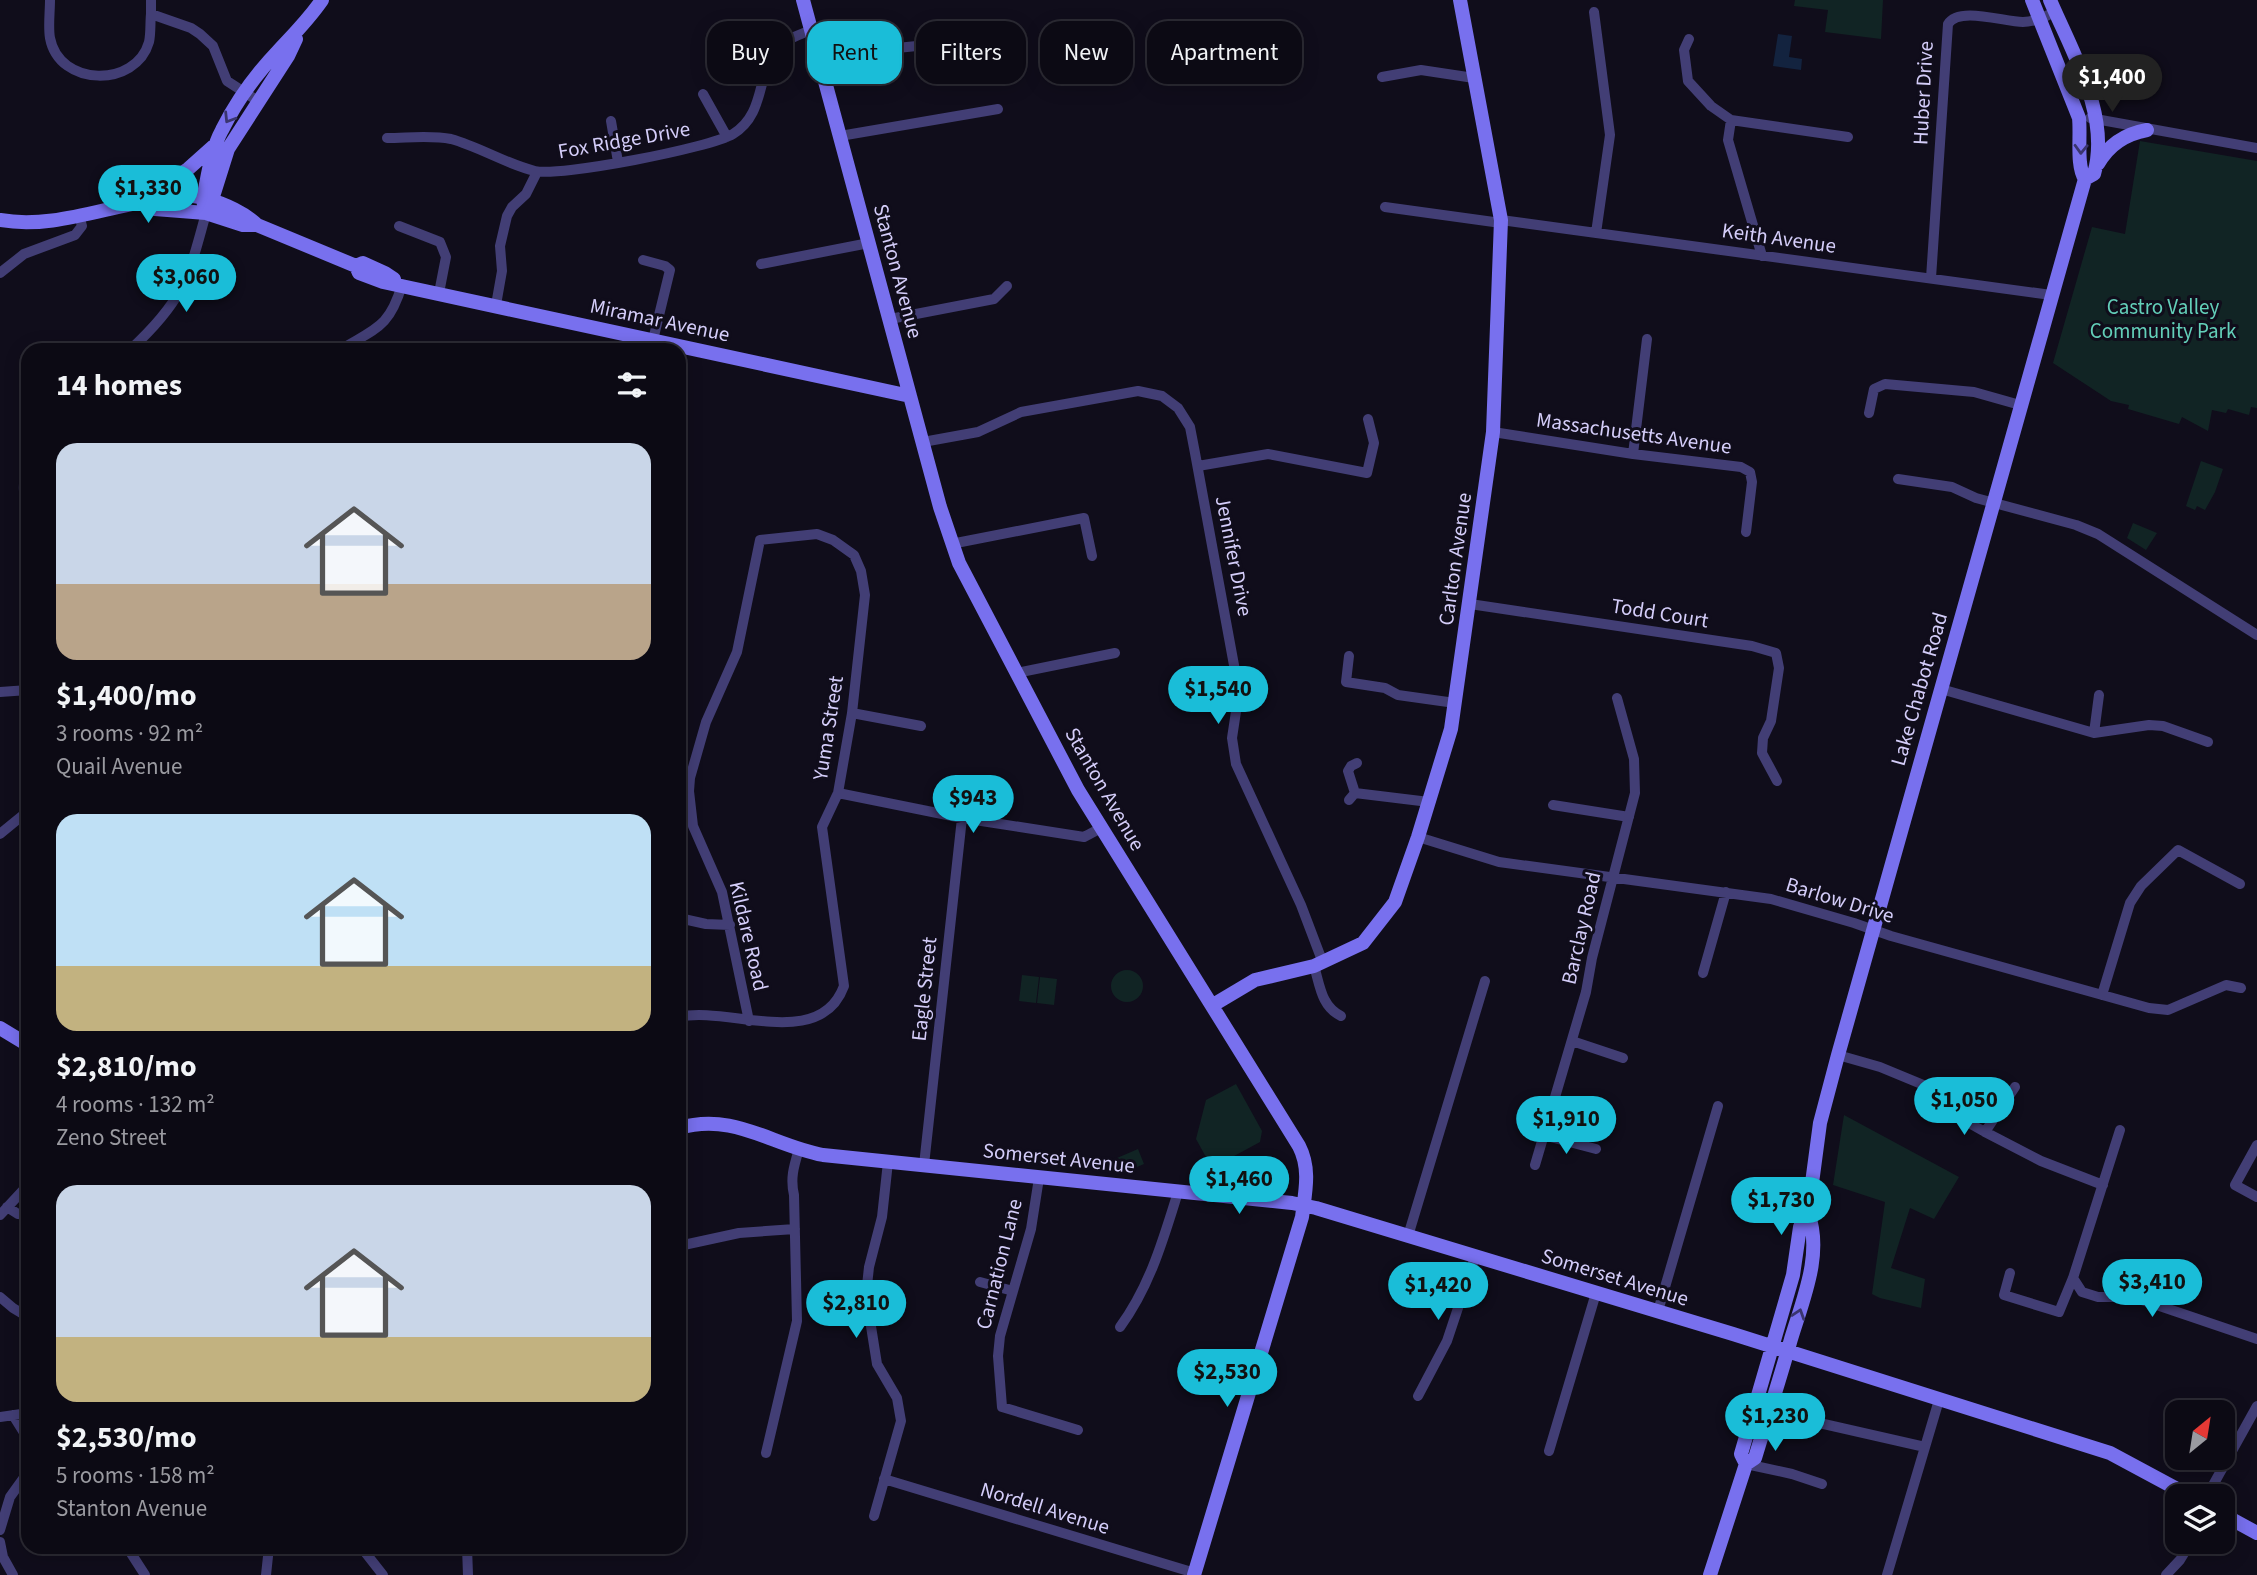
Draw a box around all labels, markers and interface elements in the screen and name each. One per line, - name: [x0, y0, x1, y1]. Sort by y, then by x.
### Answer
- chip: Buy: [707, 21, 793, 84]
- chip: Rent: [807, 21, 902, 84]
- chip: Filters: [916, 21, 1026, 84]
- chip: New: [1040, 21, 1133, 84]
- chip: Apartment: [1147, 21, 1302, 84]
- street label: Huber Drive: [1905, 40, 1941, 146]
- pin: $1,400: [2055, 54, 2169, 114]
- text: $1,400: [2078, 60, 2146, 93]
- one-way arrow: [225, 111, 238, 124]
- street label: Fox Ridge Drive: [555, 114, 693, 166]
- one-way arrow: [2073, 144, 2088, 155]
- pin: $1,330: [91, 166, 205, 225]
- text: $1,330: [114, 171, 182, 204]
- street label: Stanton Avenue: [866, 200, 930, 342]
- street label: Keith Avenue: [1720, 215, 1838, 261]
- pin: $3,060: [129, 254, 243, 314]
- text: $3,060: [152, 260, 220, 293]
- street label: Miramar Avenue: [587, 291, 733, 349]
- park label: Castro Valley Community Park: [2090, 292, 2237, 346]
- text: 14 homes: [56, 364, 182, 407]
- icon: filters: [613, 366, 651, 404]
- street label: Massachusetts Avenue: [1534, 404, 1734, 462]
- icon: home: [291, 488, 417, 614]
- street label: Carlton Avenue: [1431, 491, 1479, 627]
- street label: Jennifer Drive: [1208, 493, 1260, 619]
- street label: Todd Court: [1609, 591, 1711, 635]
- street label: Lake Chabot Road: [1883, 609, 1955, 769]
- pin: $1,540: [1161, 666, 1275, 726]
- text: $1,540: [1184, 672, 1252, 705]
- text: $1,400/mo: [56, 674, 197, 717]
- street label: Yuma Street: [805, 674, 851, 783]
- text: 3 rooms · 92 m²: [56, 717, 203, 750]
- street label: Stanton Avenue: [1057, 722, 1153, 856]
- text: Quail Avenue: [56, 750, 182, 783]
- pin: $943: [932, 776, 1014, 835]
- text: $943: [949, 781, 997, 814]
- icon: home: [291, 859, 417, 985]
- street label: Barclay Road: [1553, 869, 1609, 987]
- street label: Barlow Drive: [1782, 869, 1898, 931]
- street label: Kildare Road: [722, 878, 776, 994]
- street label: Eagle Street: [904, 935, 944, 1043]
- text: $2,810/mo: [56, 1045, 197, 1088]
- pin: $1,050: [1907, 1078, 2021, 1137]
- text: $1,050: [1930, 1083, 1998, 1116]
- text: 4 rooms · 132 m²: [56, 1088, 215, 1121]
- pin: $1,910: [1509, 1096, 1623, 1156]
- text: $1,910: [1532, 1102, 1600, 1135]
- text: Zeno Street: [56, 1121, 167, 1154]
- street label: Somerset Avenue: [982, 1135, 1136, 1181]
- pin: $1,460: [1182, 1156, 1296, 1216]
- text: $1,460: [1205, 1162, 1273, 1195]
- pin: $1,730: [1724, 1178, 1838, 1237]
- text: $1,730: [1747, 1183, 1815, 1216]
- street label: Carnation Lane: [968, 1196, 1030, 1332]
- icon: home: [291, 1230, 417, 1356]
- street label: Somerset Avenue: [1538, 1240, 1692, 1314]
- pin: $3,410: [2095, 1260, 2209, 1319]
- pin: $1,420: [1381, 1262, 1495, 1322]
- text: $3,410: [2118, 1265, 2186, 1298]
- text: $1,420: [1404, 1268, 1472, 1301]
- pin: $2,810: [799, 1280, 913, 1340]
- text: $2,810: [822, 1286, 890, 1319]
- one-way arrow: [1791, 1309, 1805, 1321]
- pin: $2,530: [1170, 1350, 1284, 1409]
- text: $2,530: [1193, 1355, 1261, 1388]
- pin: $1,230: [1718, 1394, 1832, 1453]
- text: $1,230: [1741, 1399, 1809, 1432]
- north arrow: [2165, 1400, 2235, 1470]
- map controls: [2165, 1400, 2235, 1554]
- text: $2,530/mo: [56, 1416, 197, 1459]
- text: 5 rooms · 158 m²: [56, 1459, 215, 1492]
- street label: Nordell Avenue: [977, 1474, 1113, 1542]
- button: layers: [2165, 1484, 2235, 1554]
- text: Stanton Avenue: [56, 1492, 207, 1525]

